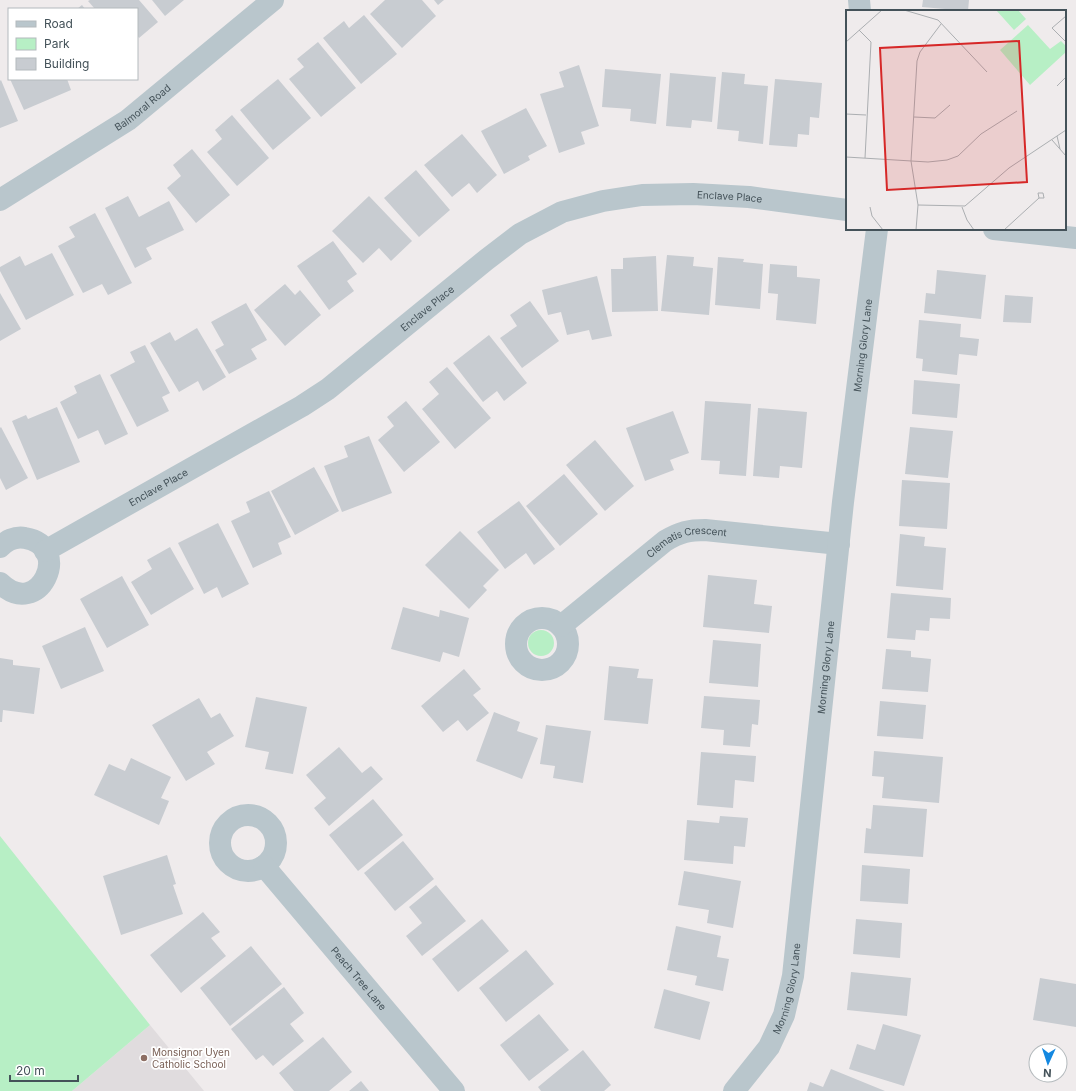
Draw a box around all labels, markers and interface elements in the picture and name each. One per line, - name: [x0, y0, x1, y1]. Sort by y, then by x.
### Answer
- legend: [8, 8, 138, 80]
- inset map: [846, 10, 1066, 230]
- text: Road: [44, 16, 73, 31]
- text: Park: [44, 36, 70, 51]
- text: Building: [44, 56, 89, 71]
- street label: Balmoral Road: [112, 82, 173, 133]
- street label: Enclave Place: [697, 188, 763, 205]
- street label: Enclave Place: [398, 283, 456, 334]
- street label: Morning Glory Lane: [851, 298, 874, 393]
- street label: Enclave Place: [127, 466, 190, 508]
- street label: Clematis Crescent: [644, 524, 728, 560]
- street label: Morning Glory Lane: [815, 620, 836, 714]
- street label: Morning Glory Lane: [770, 942, 802, 1036]
- street label: Peach Tree Lane: [329, 944, 389, 1013]
- north arrow: [1028, 1043, 1068, 1083]
- place label: Monsignor Uyen Catholic School: [152, 1046, 230, 1070]
- marker: Monsignor Uyen Catholic School: [139, 1053, 149, 1063]
- scale bar: [10, 1057, 78, 1083]
- text: 20 m: [16, 1063, 45, 1078]
- text: N: [1043, 1066, 1052, 1080]

